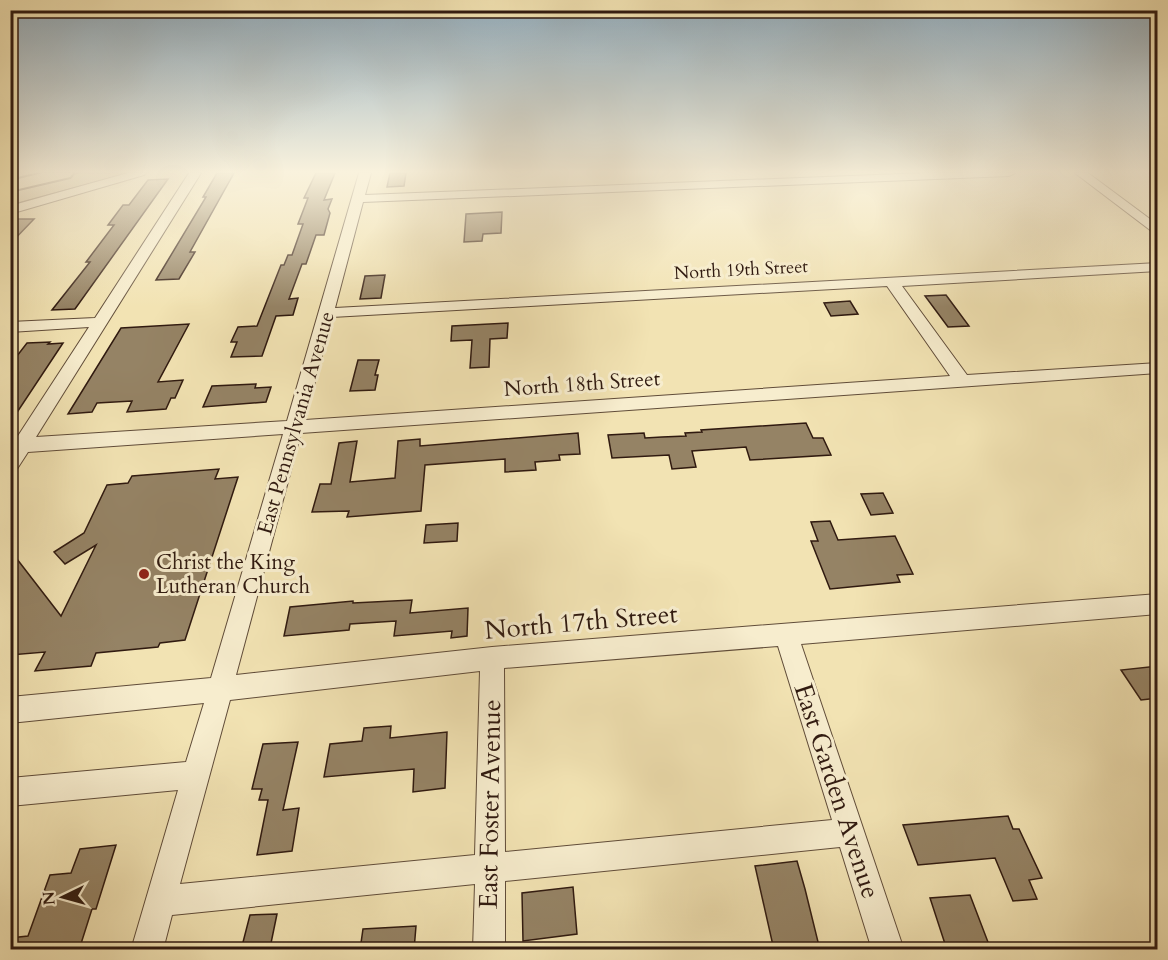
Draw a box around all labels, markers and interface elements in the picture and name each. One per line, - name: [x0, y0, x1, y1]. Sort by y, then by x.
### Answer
- street label: North 19th Street: [673, 254, 809, 286]
- street label: East Pennsylvania Avenue: [250, 308, 342, 538]
- street label: North 18th Street: [503, 364, 661, 404]
- place label: Christ the King Lutheran Church: [156, 548, 311, 601]
- marker: Christ the King Lutheran Church: [137, 567, 151, 581]
- street label: North 17th Street: [483, 596, 679, 648]
- street label: East Garden Avenue: [786, 679, 888, 903]
- street label: East Foster Avenue: [471, 699, 509, 909]
- north arrow: [33, 867, 93, 927]
- text: N: [37, 890, 61, 906]

